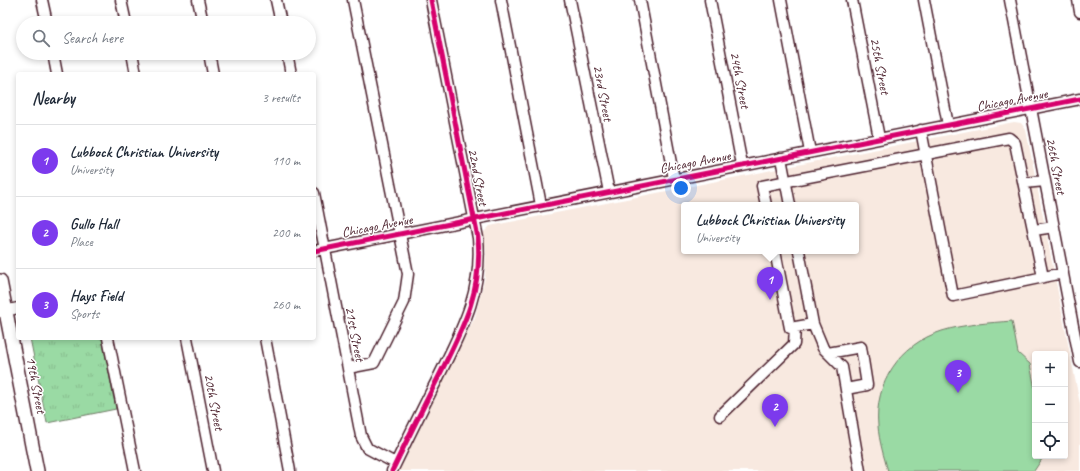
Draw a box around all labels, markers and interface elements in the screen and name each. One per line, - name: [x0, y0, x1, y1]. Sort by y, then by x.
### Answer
- search box: [16, 16, 316, 60]
- icon: search: [30, 27, 52, 49]
- text: Search here: [62, 29, 123, 48]
- street label: 25th Street: [866, 36, 894, 97]
- street label: 24th Street: [726, 50, 754, 111]
- street label: 23rd Street: [589, 64, 617, 124]
- street label: Chicago Avenue: [975, 85, 1050, 115]
- text: Nearby: [32, 88, 75, 109]
- text: 3 results: [262, 90, 300, 106]
- street label: 26th Street: [1042, 136, 1070, 197]
- text: Lubbock Christian University: [70, 143, 218, 162]
- street label: 22nd Street: [464, 147, 492, 208]
- street label: Chicago Avenue: [658, 147, 733, 177]
- text: 1: [42, 153, 48, 169]
- text: 110 m: [272, 153, 300, 169]
- text: University: [70, 162, 113, 178]
- your location: [671, 178, 691, 198]
- popup: [681, 202, 859, 254]
- street label: Chicago Avenue: [340, 211, 415, 241]
- text: Lubbock Christian University: [696, 211, 844, 230]
- text: Gullo Hall: [70, 215, 118, 234]
- text: 2: [42, 225, 48, 241]
- text: 200 m: [272, 225, 300, 241]
- text: University: [696, 230, 739, 246]
- text: Place: [70, 234, 93, 250]
- pin: 1: [757, 267, 783, 300]
- text: Hays Field: [70, 287, 123, 306]
- text: 3: [42, 297, 48, 313]
- text: 260 m: [272, 297, 300, 313]
- street label: 21st Street: [341, 305, 369, 364]
- text: Sports: [70, 306, 99, 322]
- map controls: [1032, 351, 1068, 459]
- button: +: [1032, 351, 1068, 387]
- street label: 19th Street: [22, 355, 50, 416]
- pin: 3: [945, 360, 971, 393]
- street label: 20th Street: [200, 372, 228, 433]
- button: −: [1032, 387, 1068, 423]
- pin: 2: [762, 394, 788, 427]
- button: locate: [1032, 423, 1068, 459]

